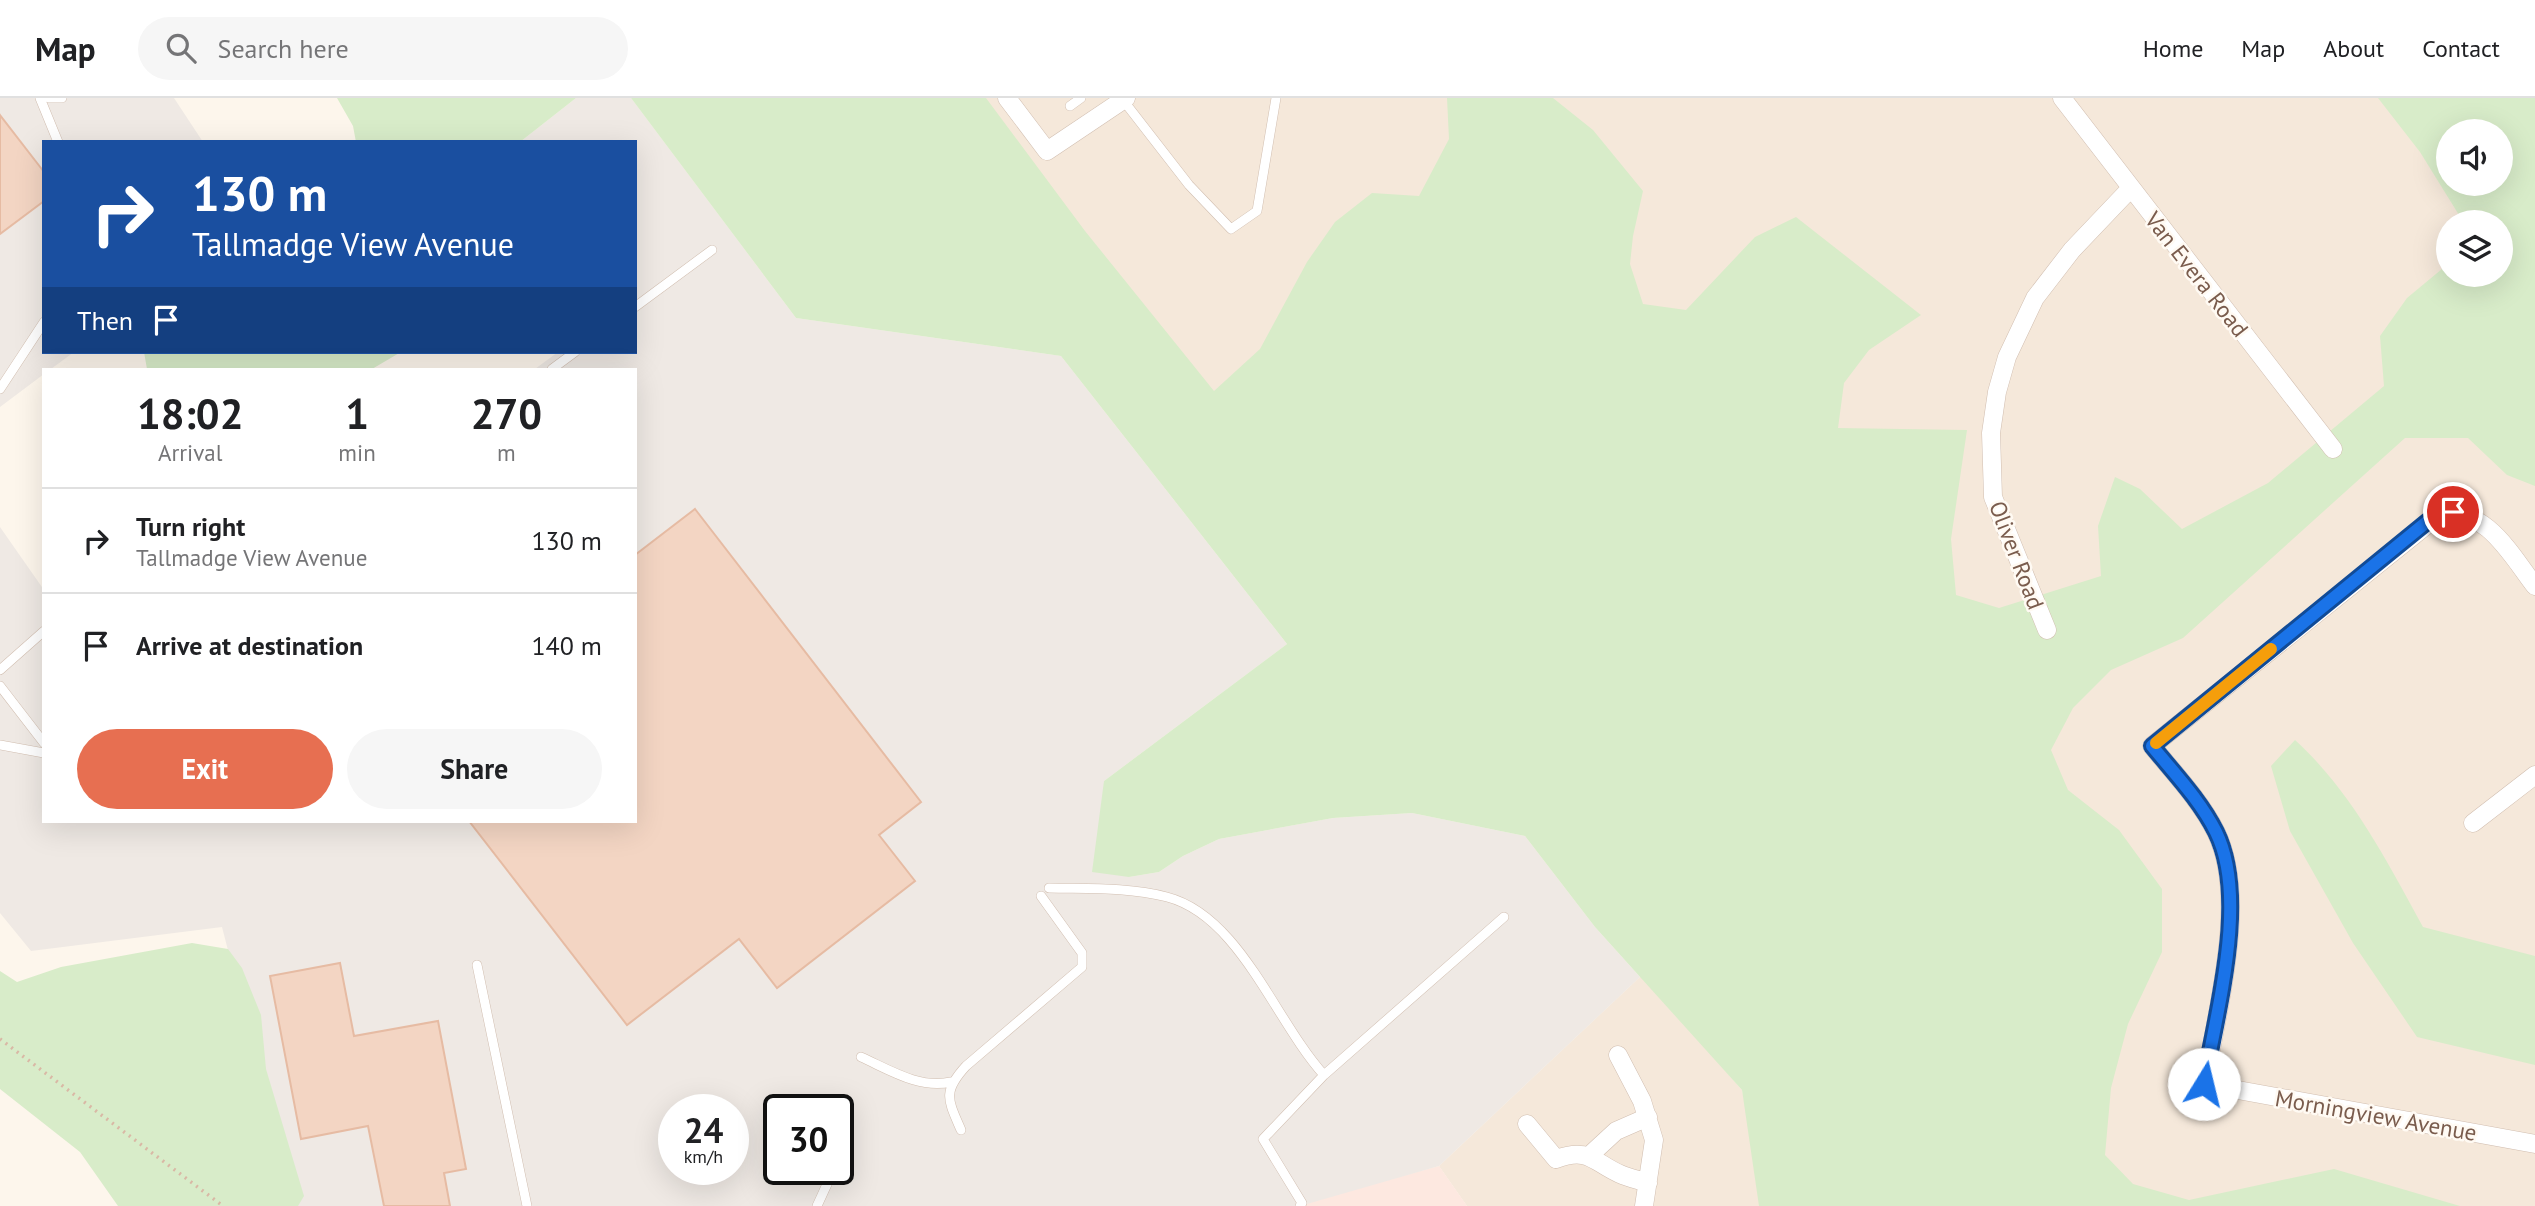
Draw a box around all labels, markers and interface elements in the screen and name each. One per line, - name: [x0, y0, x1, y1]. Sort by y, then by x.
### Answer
- search box: [138, 17, 628, 80]
- text: Map: [35, 27, 96, 70]
- icon: search: [162, 29, 200, 67]
- text: Search here: [218, 32, 349, 65]
- text: Home: [2143, 33, 2203, 64]
- text: Map: [2241, 33, 2285, 64]
- text: About: [2323, 33, 2384, 64]
- text: Contact: [2422, 33, 2500, 64]
- map controls: [2436, 119, 2513, 287]
- button: sound: [2436, 119, 2513, 196]
- text: 130 m: [192, 161, 327, 225]
- icon: right: [77, 168, 168, 259]
- street label: Van Evera Road: [2138, 205, 2255, 342]
- button: layers: [2436, 210, 2513, 287]
- text: Tallmadge View Avenue: [192, 223, 514, 265]
- icon: arrive: [147, 301, 185, 339]
- text: Then: [77, 304, 133, 337]
- text: 18:02: [137, 386, 243, 441]
- text: 1: [345, 386, 369, 441]
- text: 270: [471, 386, 542, 441]
- text: Arrival: [158, 438, 222, 467]
- text: min: [338, 438, 376, 467]
- text: m: [497, 438, 516, 467]
- pin: [2423, 482, 2483, 542]
- icon: arrive: [2434, 493, 2472, 531]
- street label: Oliver Road: [1983, 497, 2051, 613]
- text: Turn right: [136, 510, 245, 543]
- icon: right: [77, 522, 115, 560]
- text: 130 m: [531, 524, 602, 557]
- text: Tallmadge View Avenue: [136, 543, 367, 572]
- icon: arrive: [77, 627, 115, 665]
- text: Arrive at destination: [136, 629, 363, 662]
- text: 140 m: [531, 629, 602, 662]
- button: Exit: [77, 729, 333, 809]
- button: Share: [347, 729, 602, 809]
- position arrow: [2167, 1047, 2241, 1121]
- street label: Morningview Avenue: [2273, 1083, 2479, 1147]
- speed limit sign: 30: [763, 1094, 854, 1185]
- text: 24: [684, 1107, 723, 1153]
- text: km/h: [684, 1145, 723, 1168]

